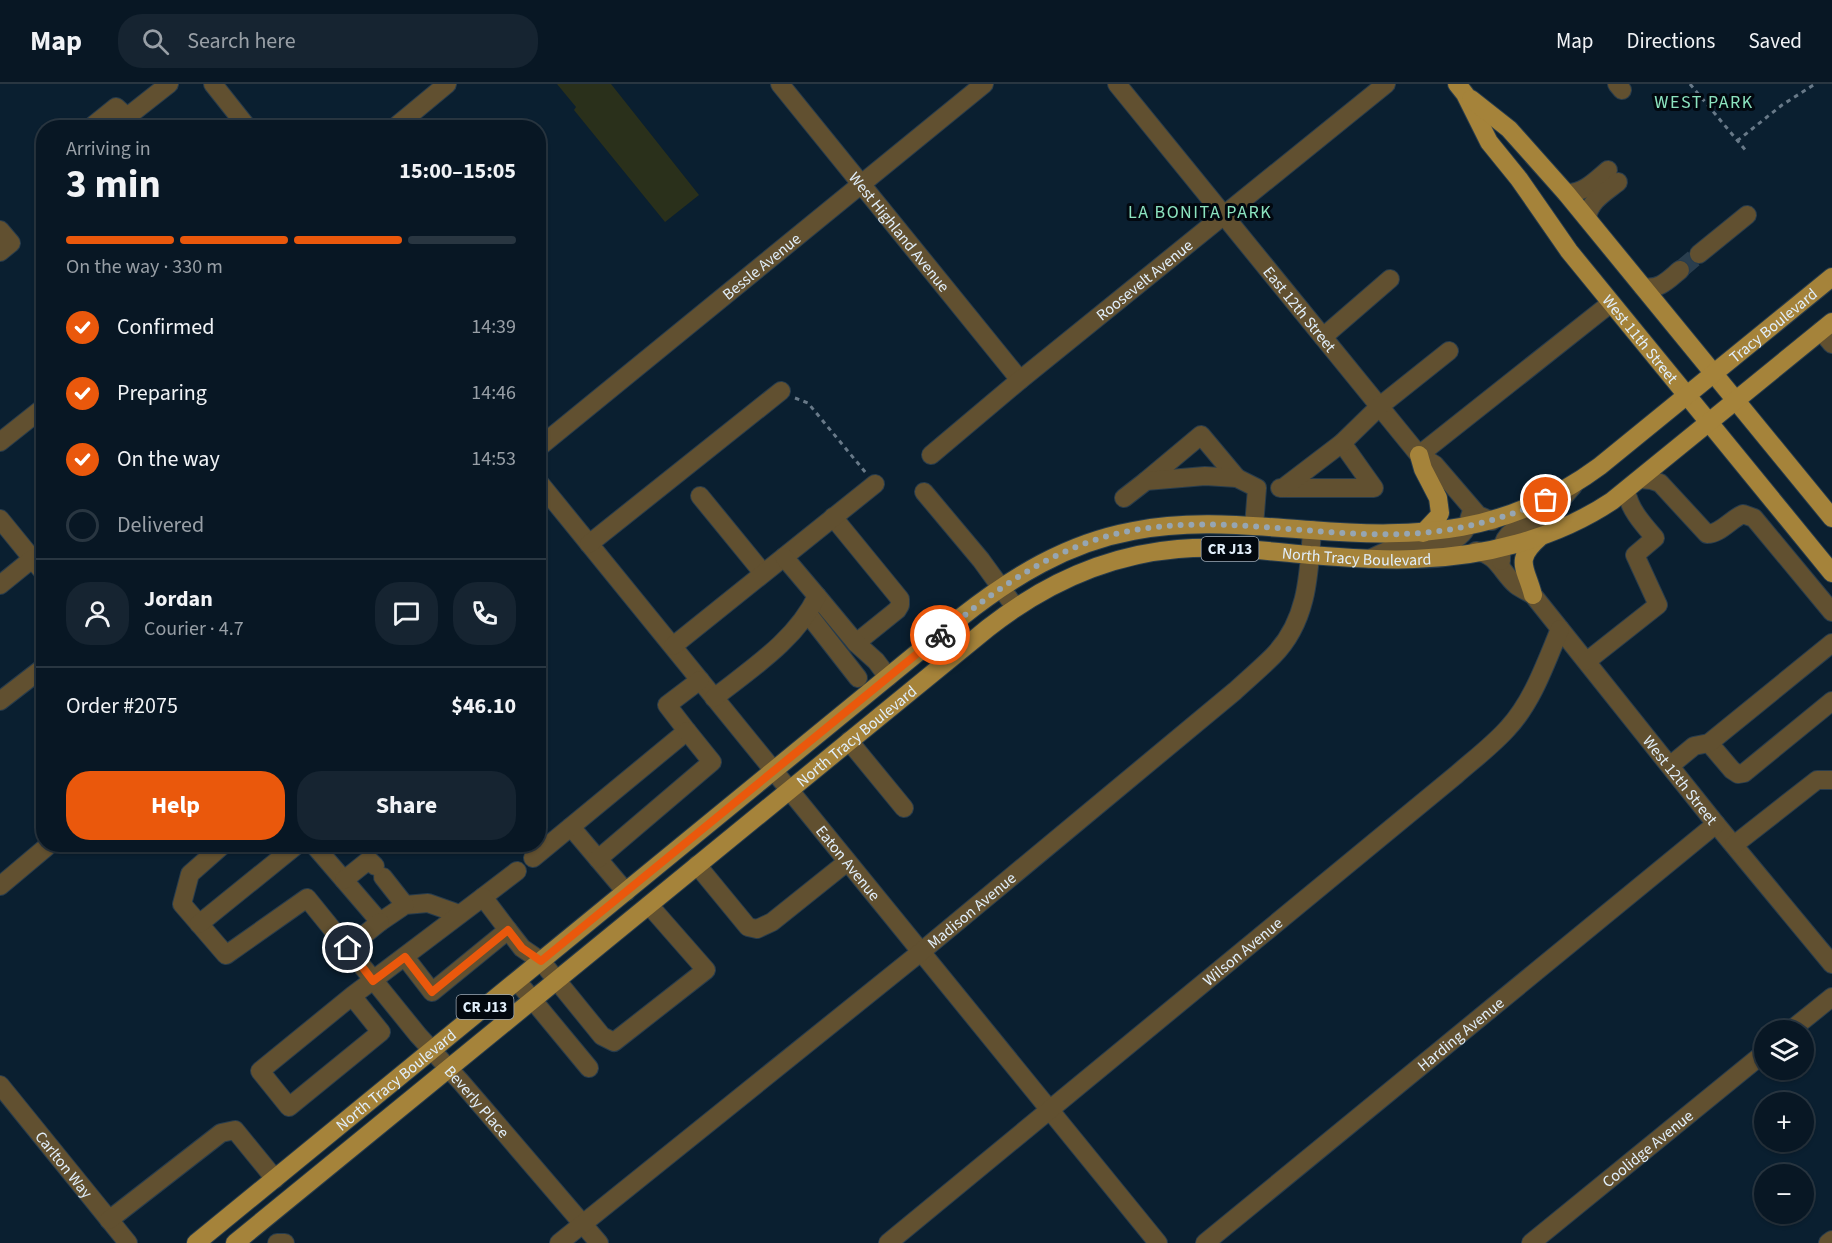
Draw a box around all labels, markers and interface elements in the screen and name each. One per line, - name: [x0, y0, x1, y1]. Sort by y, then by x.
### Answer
- search box: [118, 14, 538, 68]
- text: Map: [30, 21, 82, 61]
- icon: search: [139, 25, 172, 58]
- text: Search here: [187, 25, 296, 57]
- text: Map: [1556, 26, 1594, 56]
- text: Directions: [1627, 26, 1715, 56]
- text: Saved: [1748, 26, 1802, 56]
- district label: WEST PARK: [1654, 90, 1754, 115]
- text: Arriving in: [66, 135, 151, 163]
- text: 15:00–15:05: [399, 155, 516, 187]
- text: 3 min: [66, 157, 161, 213]
- street label: West Highland Avenue: [843, 167, 954, 297]
- district label: LA BONITA PARK: [1128, 200, 1272, 225]
- street label: Bessle Avenue: [718, 228, 806, 305]
- street label: Roosevelt Avenue: [1092, 235, 1198, 326]
- text: On the way · 330 m: [66, 253, 223, 281]
- street label: East 12th Street: [1258, 262, 1341, 358]
- street label: Tracy Boulevard: [1725, 283, 1822, 368]
- street label: West 11th Street: [1597, 290, 1683, 389]
- icon: check: [66, 311, 99, 344]
- text: Confirmed: [117, 311, 214, 343]
- text: 14:39: [471, 313, 516, 341]
- icon: check: [66, 377, 99, 410]
- text: Preparing: [117, 377, 207, 409]
- text: 14:46: [471, 379, 516, 407]
- icon: check: [66, 443, 99, 476]
- text: On the way: [117, 443, 220, 475]
- text: 14:53: [471, 445, 516, 473]
- pin: [1520, 474, 1571, 525]
- icon: bag: [1529, 483, 1562, 516]
- text: Delivered: [117, 509, 204, 541]
- road number: CR J13: [1202, 537, 1258, 561]
- street label: North Tracy Boulevard: [1281, 542, 1432, 572]
- button: person: [66, 582, 129, 645]
- button: chat: [375, 582, 438, 645]
- button: phone: [453, 582, 516, 645]
- text: Jordan: [144, 583, 213, 615]
- courier: [910, 605, 970, 665]
- text: Courier · 4.7: [144, 615, 244, 643]
- icon: bike: [924, 619, 957, 652]
- street label: North Tracy Boulevard: [792, 681, 922, 792]
- text: Order #2075: [66, 690, 178, 722]
- text: $46.10: [451, 690, 516, 722]
- street label: West 12th Street: [1637, 731, 1723, 830]
- button: Help: [66, 771, 285, 840]
- button: Share: [297, 771, 516, 840]
- street label: Eaton Avenue: [810, 821, 885, 906]
- street label: Madison Avenue: [923, 867, 1021, 954]
- street label: Wilson Avenue: [1198, 912, 1287, 991]
- pin: [322, 922, 373, 973]
- icon: home: [331, 931, 364, 964]
- street label: Harding Avenue: [1413, 992, 1509, 1077]
- road number: CR J13: [456, 995, 514, 1019]
- map controls: [1754, 1020, 1814, 1224]
- button: layers: [1754, 1020, 1814, 1080]
- street label: North Tracy Boulevard: [331, 1025, 461, 1136]
- street label: Beverly Place: [439, 1061, 514, 1143]
- button: +: [1754, 1092, 1814, 1152]
- street label: Coolidge Avenue: [1598, 1105, 1698, 1193]
- street label: Carlton Way: [30, 1127, 98, 1204]
- button: −: [1754, 1164, 1814, 1224]

